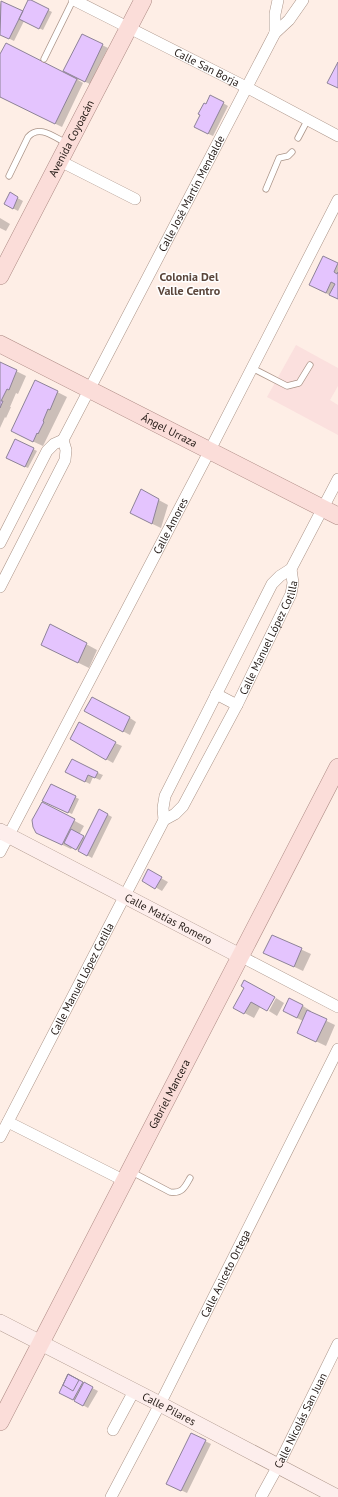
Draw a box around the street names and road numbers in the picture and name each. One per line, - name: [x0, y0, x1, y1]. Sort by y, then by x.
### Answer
- street label: Calle San Borja: [172, 45, 242, 90]
- street label: Avenida Coyoacán: [46, 98, 97, 179]
- street label: Calle José Martín Mendalde: [155, 133, 228, 254]
- street label: Ángel Urraza: [139, 410, 200, 450]
- street label: Calle Amores: [150, 495, 191, 556]
- street label: Calle Manuel López Cotilla: [236, 579, 300, 697]
- street label: Calle Matías Romero: [122, 890, 215, 947]
- street label: Calle Manuel López Cotilla: [47, 920, 117, 1038]
- street label: Gabriel Mancera: [145, 1057, 193, 1131]
- street label: Calle Aniceto Ortega: [198, 1227, 253, 1320]
- street label: Calle Nicolás San Juan: [271, 1370, 330, 1471]
- street label: Calle Pilares: [140, 1389, 198, 1429]

